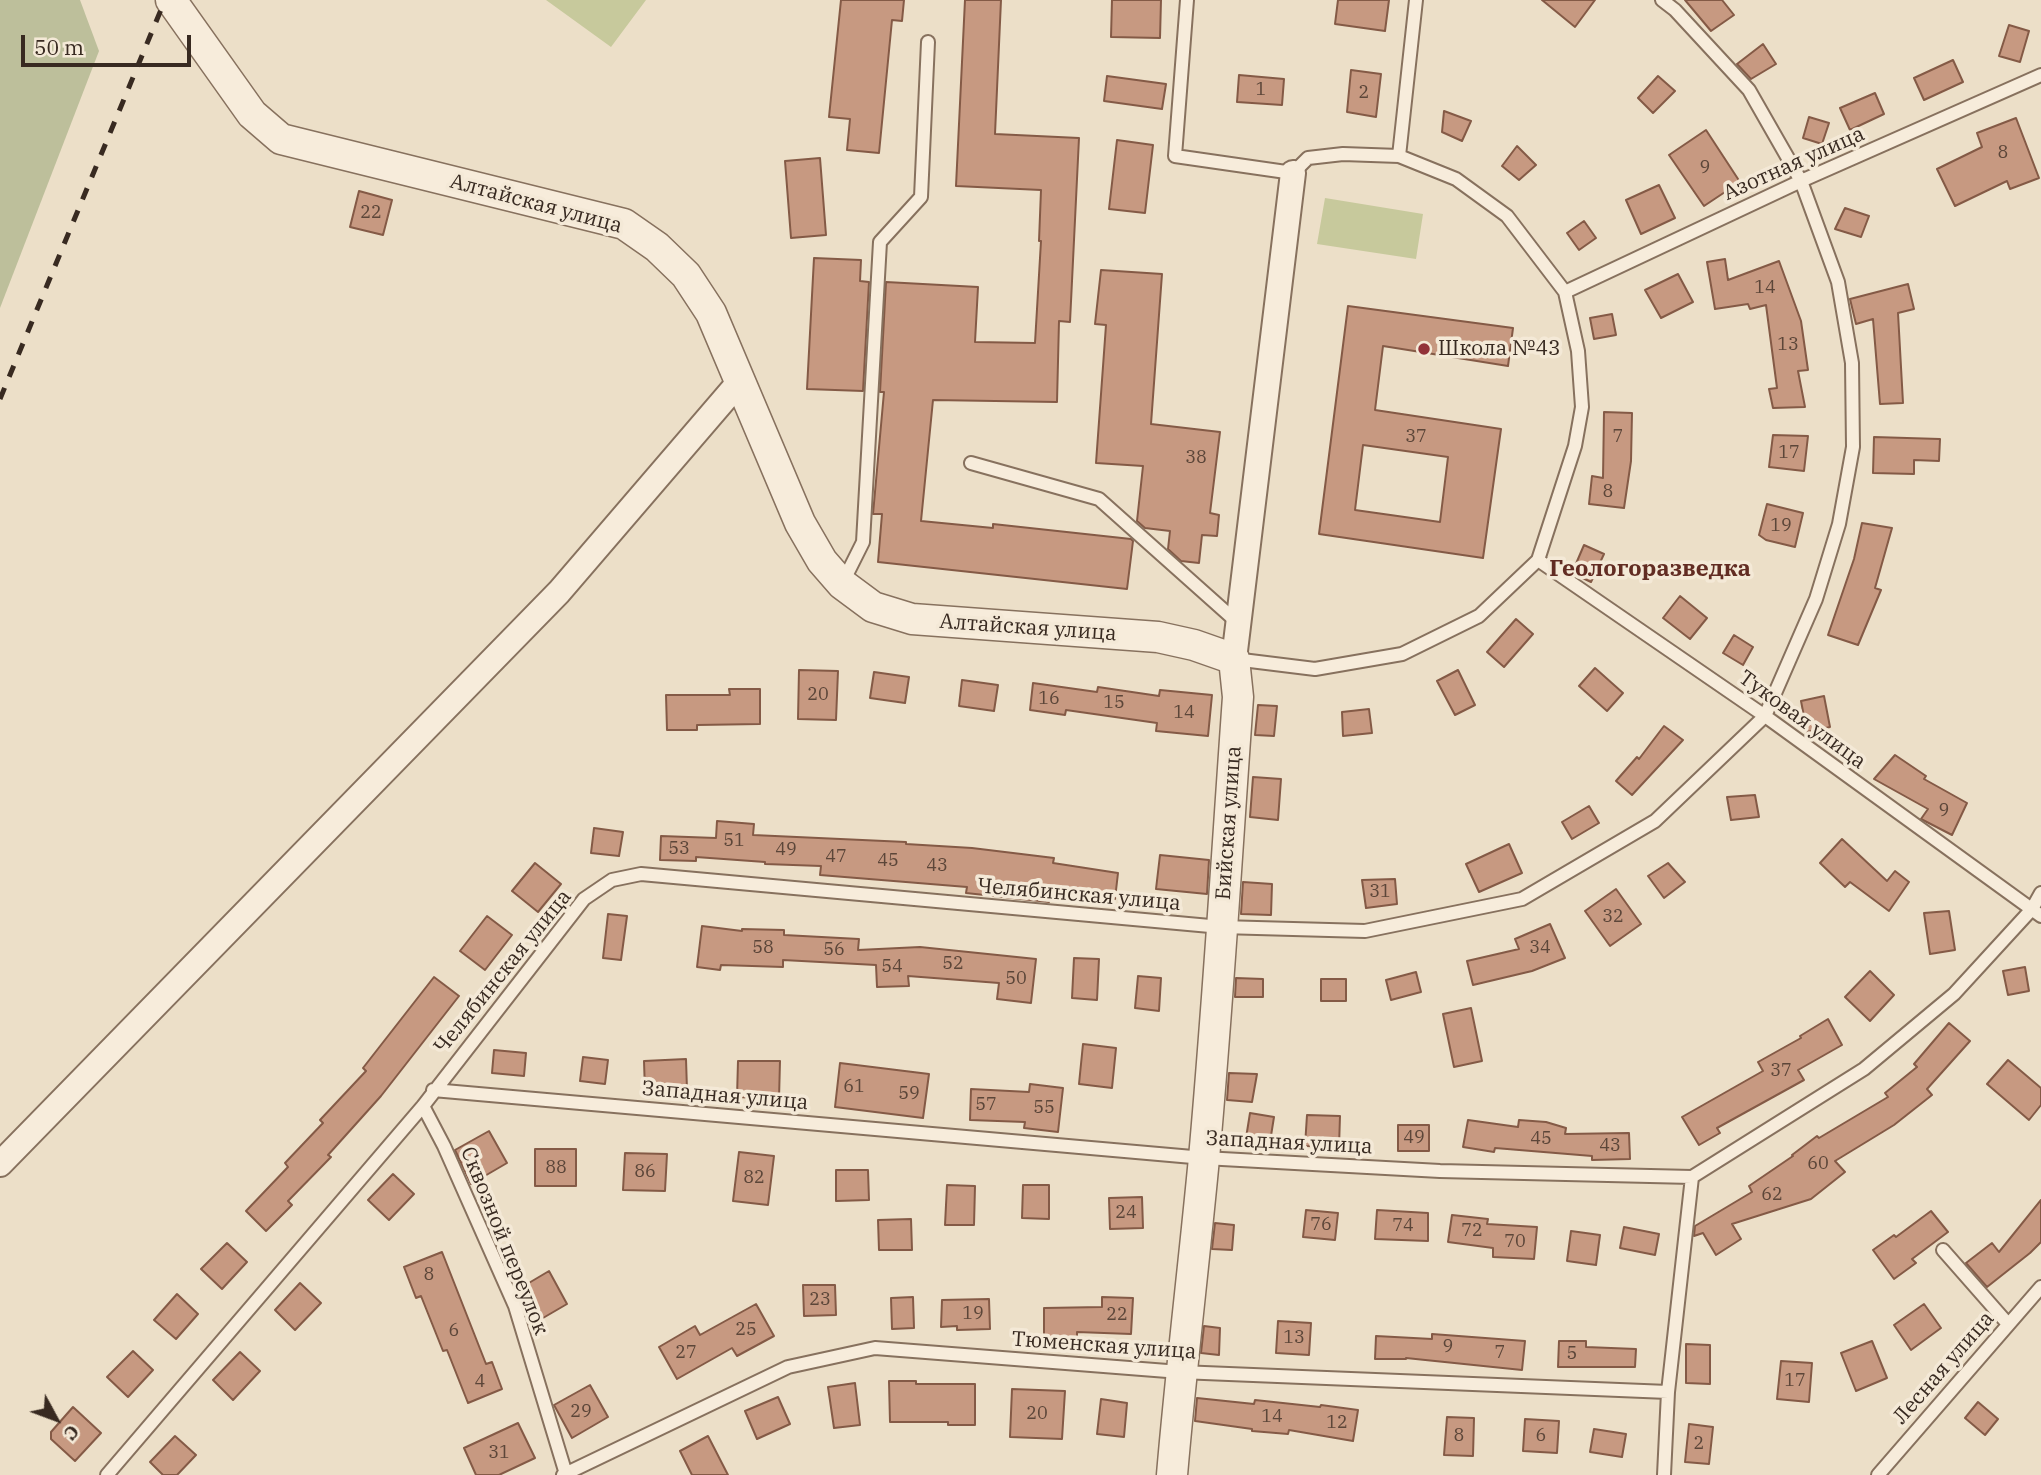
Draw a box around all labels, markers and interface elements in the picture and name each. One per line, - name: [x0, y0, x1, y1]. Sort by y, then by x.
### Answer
- scale bar: [24, 21, 194, 65]
- text: 50 m: [34, 33, 84, 61]
- house number: 1: [1256, 79, 1266, 101]
- house number: 2: [1359, 82, 1369, 104]
- street label: Азотная улица: [1719, 122, 1869, 206]
- house number: 8: [1998, 142, 2008, 164]
- house number: 9: [1700, 157, 1710, 179]
- street label: Алтайская улица: [447, 169, 625, 239]
- house number: 22: [360, 202, 382, 224]
- house number: 14: [1754, 277, 1776, 299]
- house number: 13: [1777, 334, 1799, 356]
- place label: Школа №43: [1438, 336, 1561, 362]
- marker: Школа №43: [1416, 341, 1432, 357]
- house number: 37: [1405, 426, 1427, 448]
- house number: 7: [1613, 426, 1623, 448]
- house number: 17: [1778, 442, 1800, 464]
- house number: 38: [1185, 447, 1207, 469]
- house number: 8: [1603, 481, 1613, 503]
- house number: 19: [1770, 515, 1792, 537]
- district label: Геологоразведка: [1549, 555, 1751, 583]
- street label: Алтайская улица: [939, 609, 1117, 647]
- street label: Туковая улица: [1733, 665, 1871, 775]
- house number: 20: [807, 684, 829, 706]
- house number: 16: [1038, 688, 1060, 710]
- house number: 15: [1103, 692, 1125, 714]
- house number: 14: [1173, 702, 1195, 724]
- street label: Бийская улица: [1211, 745, 1247, 901]
- house number: 9: [1939, 800, 1949, 822]
- house number: 51: [723, 830, 745, 852]
- house number: 53: [668, 838, 690, 860]
- house number: 49: [775, 839, 797, 861]
- house number: 47: [825, 846, 847, 868]
- house number: 45: [877, 850, 899, 872]
- house number: 43: [926, 855, 948, 877]
- street label: Челябинская улица: [976, 874, 1182, 916]
- house number: 31: [1369, 881, 1391, 903]
- street label: Челябинская улица: [429, 885, 577, 1059]
- house number: 32: [1602, 906, 1624, 928]
- house number: 58: [752, 937, 774, 959]
- house number: 34: [1529, 937, 1551, 959]
- house number: 56: [823, 939, 845, 961]
- house number: 52: [942, 953, 964, 975]
- house number: 54: [881, 956, 903, 978]
- house number: 50: [1005, 968, 1027, 990]
- house number: 37: [1770, 1060, 1792, 1082]
- street label: Западная улица: [641, 1076, 809, 1116]
- house number: 61: [843, 1076, 865, 1098]
- house number: 59: [898, 1083, 920, 1105]
- house number: 57: [975, 1094, 997, 1116]
- house number: 55: [1033, 1097, 1055, 1119]
- street label: Западная улица: [1205, 1126, 1373, 1160]
- house number: 49: [1403, 1127, 1425, 1149]
- house number: 45: [1530, 1128, 1552, 1150]
- house number: 43: [1599, 1135, 1621, 1157]
- street label: Сквозной переулок: [455, 1143, 553, 1339]
- house number: 60: [1807, 1153, 1829, 1175]
- house number: 88: [545, 1157, 567, 1179]
- house number: 86: [634, 1161, 656, 1183]
- house number: 82: [743, 1167, 765, 1189]
- house number: 62: [1761, 1184, 1783, 1206]
- house number: 24: [1115, 1202, 1137, 1224]
- house number: 76: [1310, 1214, 1332, 1236]
- house number: 74: [1392, 1215, 1414, 1237]
- house number: 72: [1461, 1220, 1483, 1242]
- house number: 70: [1504, 1231, 1526, 1253]
- house number: 8: [424, 1264, 434, 1286]
- house number: 23: [809, 1289, 831, 1311]
- house number: 19: [962, 1303, 984, 1325]
- house number: 22: [1106, 1304, 1128, 1326]
- street label: Лесная улица: [1888, 1307, 2000, 1429]
- house number: 25: [735, 1319, 757, 1341]
- house number: 6: [449, 1320, 459, 1342]
- street label: Тюменская улица: [1011, 1327, 1197, 1365]
- house number: 13: [1283, 1327, 1305, 1349]
- house number: 9: [1443, 1336, 1453, 1358]
- house number: 27: [675, 1342, 697, 1364]
- house number: 7: [1495, 1342, 1505, 1364]
- house number: 5: [1567, 1343, 1577, 1365]
- house number: 17: [1784, 1370, 1806, 1392]
- house number: 4: [475, 1371, 485, 1393]
- north arrow: [21, 1384, 91, 1454]
- house number: 29: [570, 1401, 592, 1423]
- house number: 20: [1026, 1403, 1048, 1425]
- house number: 14: [1261, 1406, 1283, 1428]
- house number: 12: [1326, 1412, 1348, 1434]
- text: С: [59, 1420, 85, 1445]
- house number: 8: [1454, 1425, 1464, 1447]
- house number: 6: [1536, 1425, 1546, 1447]
- house number: 2: [1694, 1433, 1704, 1455]
- house number: 31: [488, 1442, 510, 1464]

